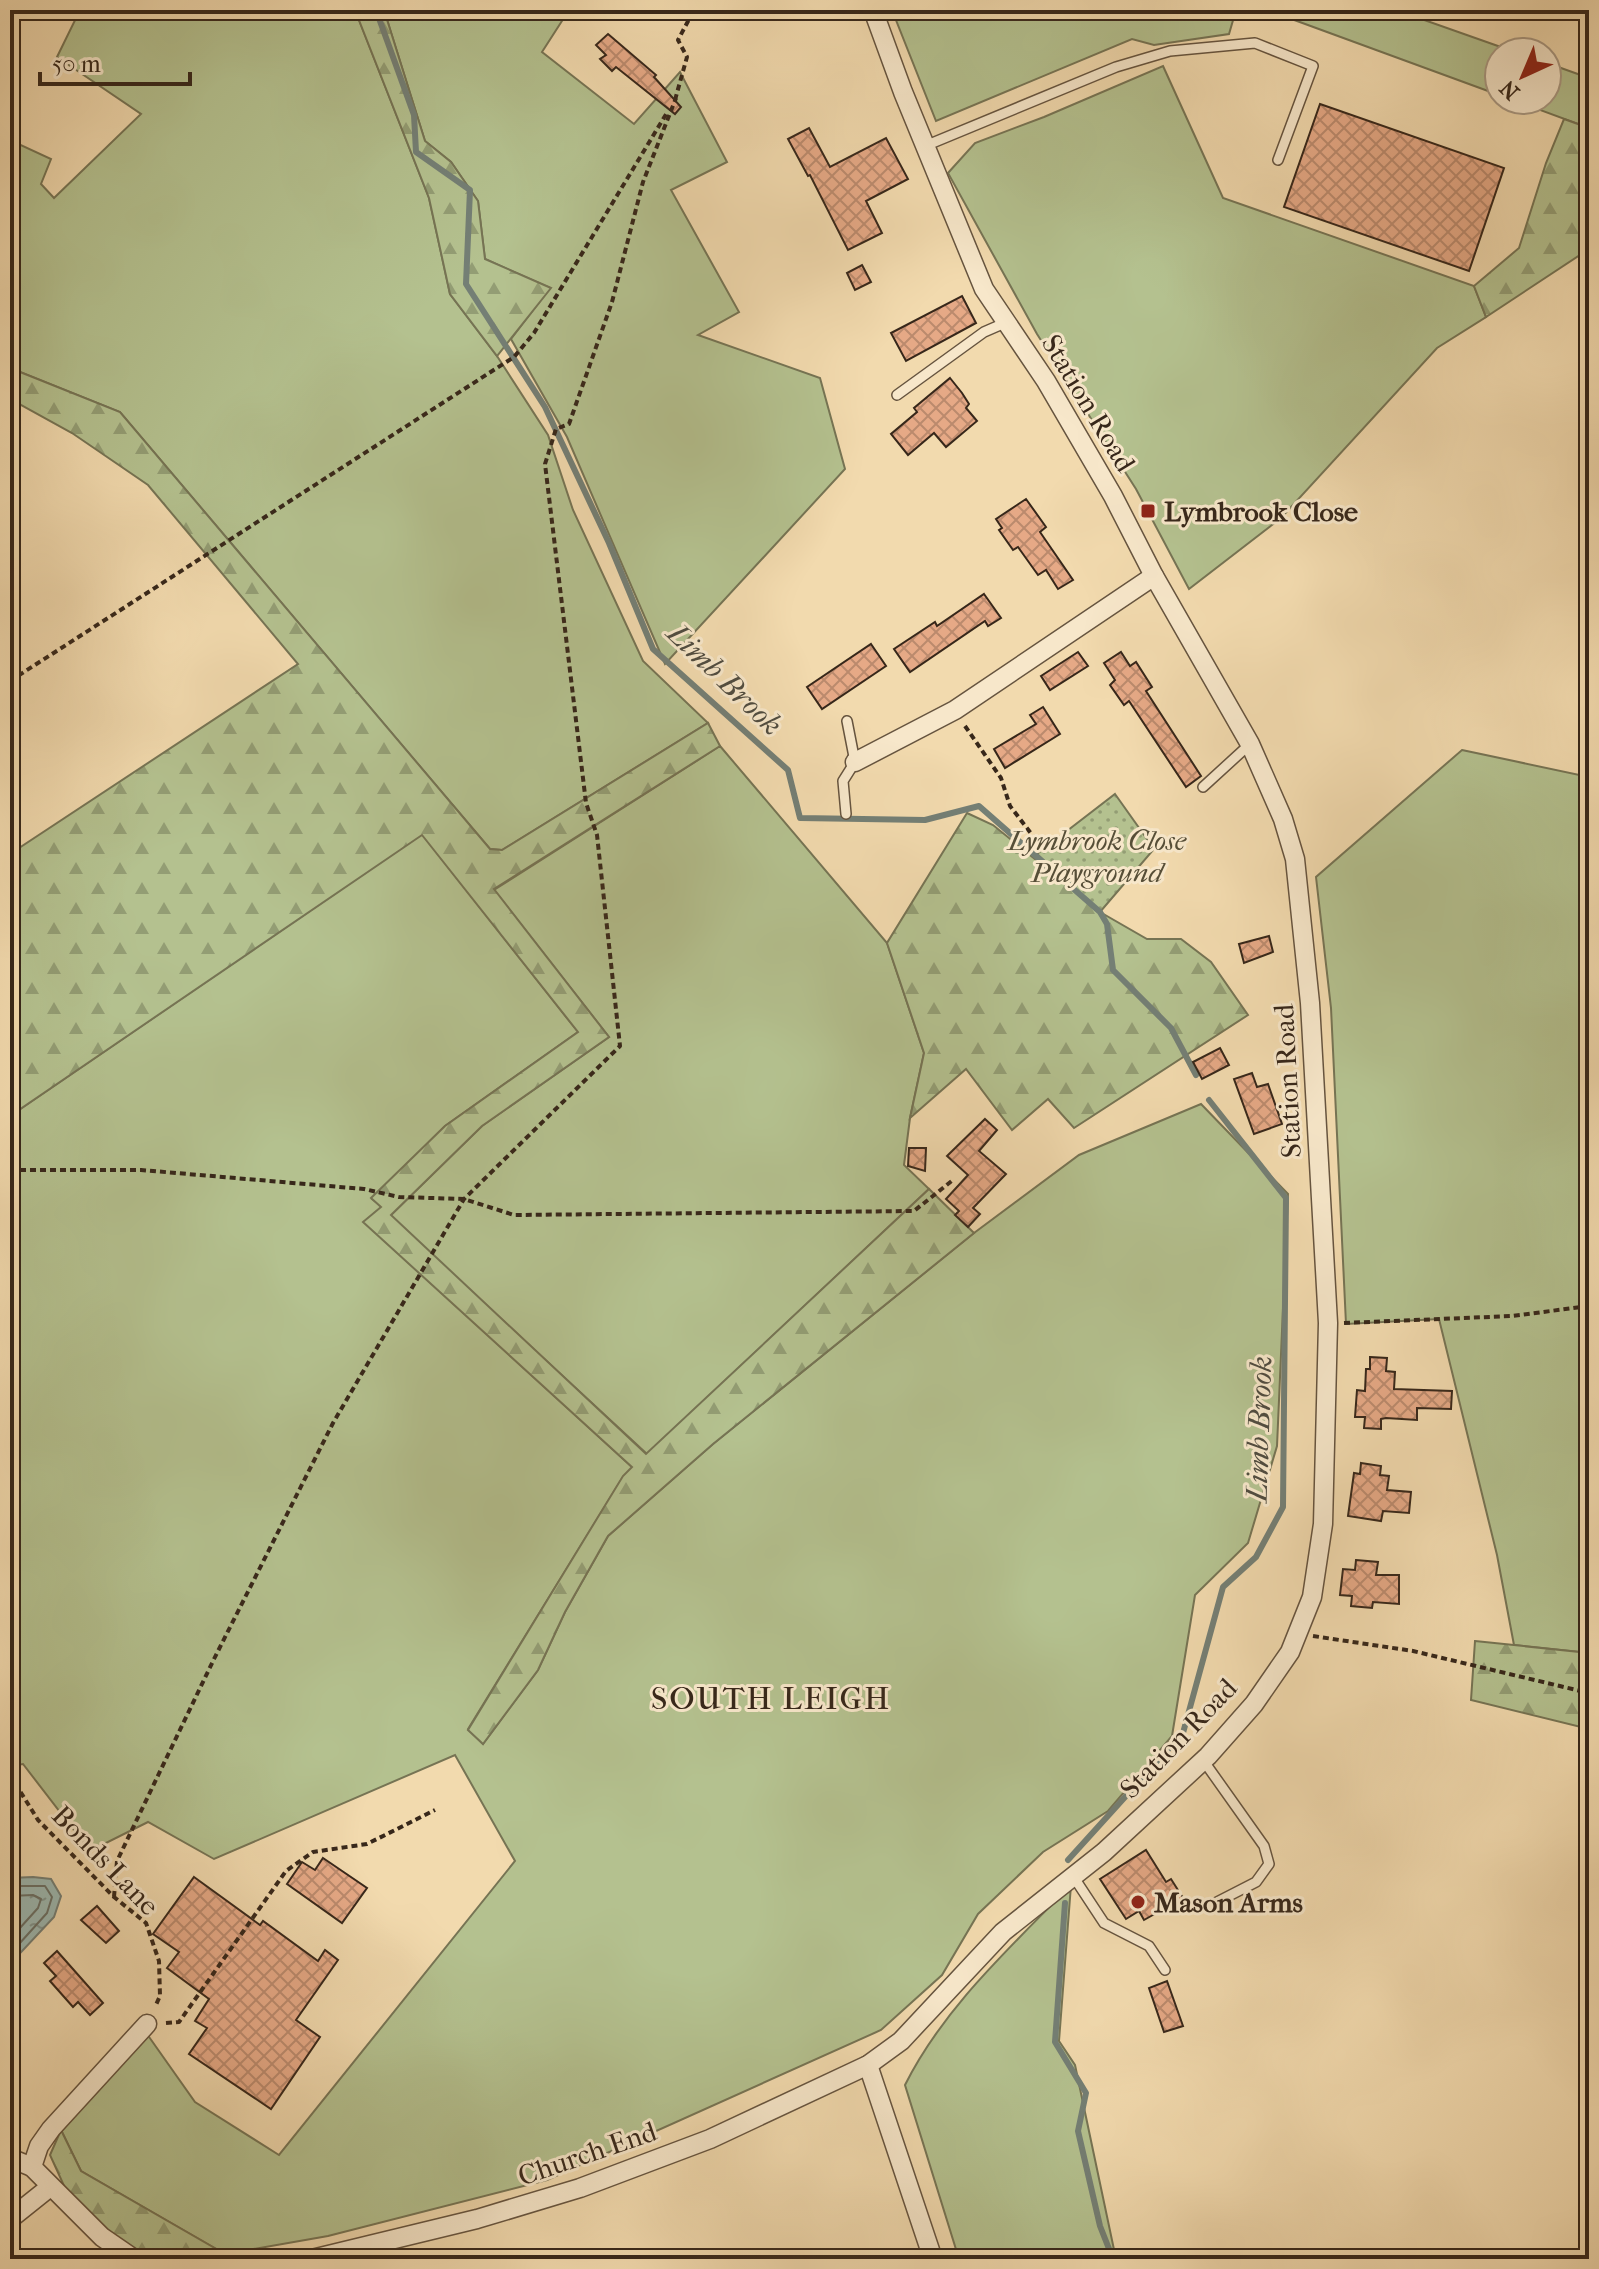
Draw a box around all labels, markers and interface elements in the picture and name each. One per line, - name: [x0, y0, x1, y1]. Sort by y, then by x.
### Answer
- scale bar: [40, 36, 190, 86]
- north arrow: [1483, 36, 1563, 116]
- text: 50 m: [52, 50, 101, 78]
- text: N: [1495, 74, 1525, 105]
- street label: Station Road: [1035, 329, 1143, 478]
- place label: Lymbrook Close: [1164, 495, 1358, 528]
- marker: Lymbrook Close: [1139, 502, 1157, 520]
- water label: Limb Brook: [659, 615, 789, 743]
- park label: Lymbrook Close Playground: [1006, 824, 1187, 889]
- street label: Station Road: [1267, 1002, 1308, 1159]
- water label: Limb Brook: [1239, 1355, 1280, 1505]
- street label: Station Road: [1113, 1671, 1244, 1805]
- district label: SOUTH LEIGH: [651, 1680, 891, 1717]
- street label: Bonds Lane: [45, 1799, 166, 1922]
- place label: Mason Arms: [1154, 1886, 1303, 1919]
- marker: Mason Arms: [1129, 1893, 1147, 1911]
- street label: Church End: [514, 2114, 661, 2193]

